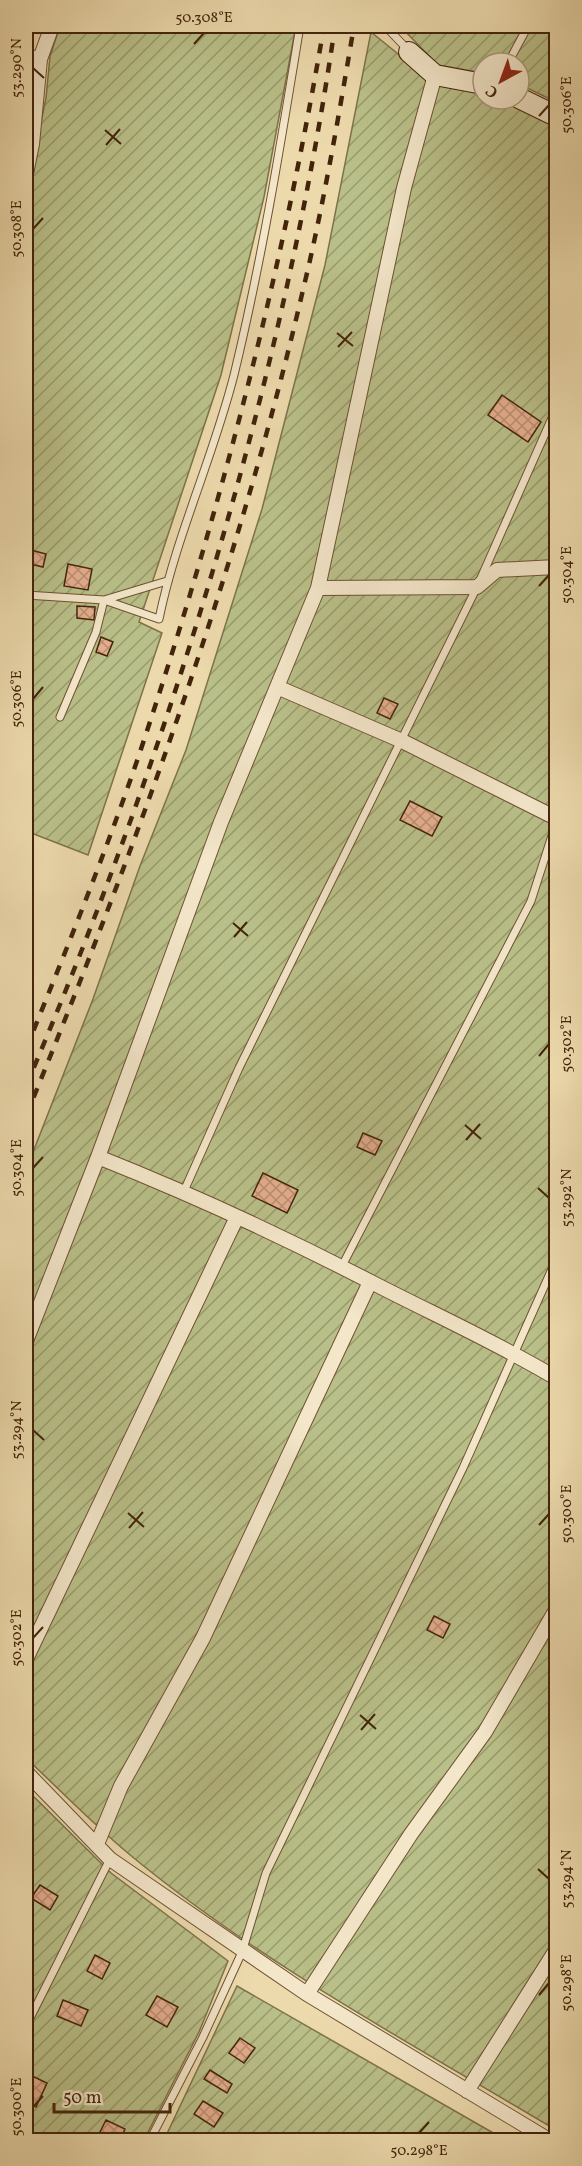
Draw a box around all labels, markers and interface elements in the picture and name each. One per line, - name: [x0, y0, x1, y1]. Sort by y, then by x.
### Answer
- text: 50.308°E: [175, 8, 233, 29]
- text: 53.290°N: [7, 38, 28, 98]
- north arrow: [471, 51, 531, 111]
- text: 50.306°E: [557, 76, 578, 134]
- text: С: [481, 79, 504, 102]
- text: 50.308°E: [7, 200, 28, 258]
- text: 50.304°E: [557, 546, 578, 604]
- text: 50.306°E: [7, 670, 28, 728]
- text: 50.302°E: [557, 1015, 578, 1073]
- text: 50.304°E: [7, 1139, 28, 1197]
- text: 53.292°N: [557, 1169, 578, 1227]
- text: 53.294°N: [7, 1400, 28, 1460]
- text: 50.300°E: [557, 1485, 578, 1543]
- text: 50.302°E: [7, 1609, 28, 1667]
- text: 53.294°N: [557, 1849, 578, 1909]
- text: 50.298°E: [557, 1954, 578, 2012]
- scale bar: [54, 2076, 170, 2114]
- text: 50.300°E: [7, 2078, 28, 2136]
- text: 50 m: [63, 2086, 102, 2111]
- text: 50.298°E: [390, 2141, 448, 2162]

